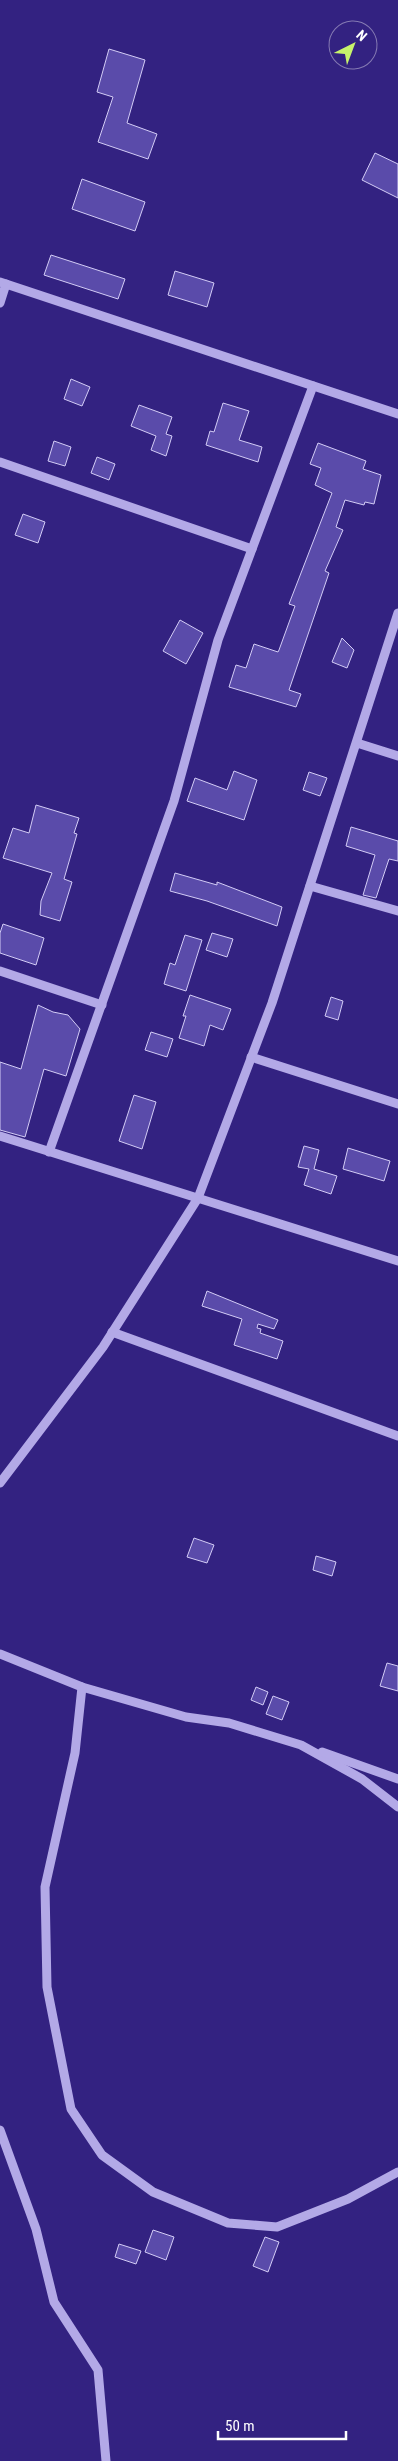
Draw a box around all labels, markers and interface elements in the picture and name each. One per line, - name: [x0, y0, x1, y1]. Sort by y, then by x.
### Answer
- north arrow: [328, 20, 378, 70]
- text: N: [353, 27, 370, 44]
- scale bar: [218, 2408, 346, 2440]
- text: 50 m: [225, 2417, 255, 2435]

